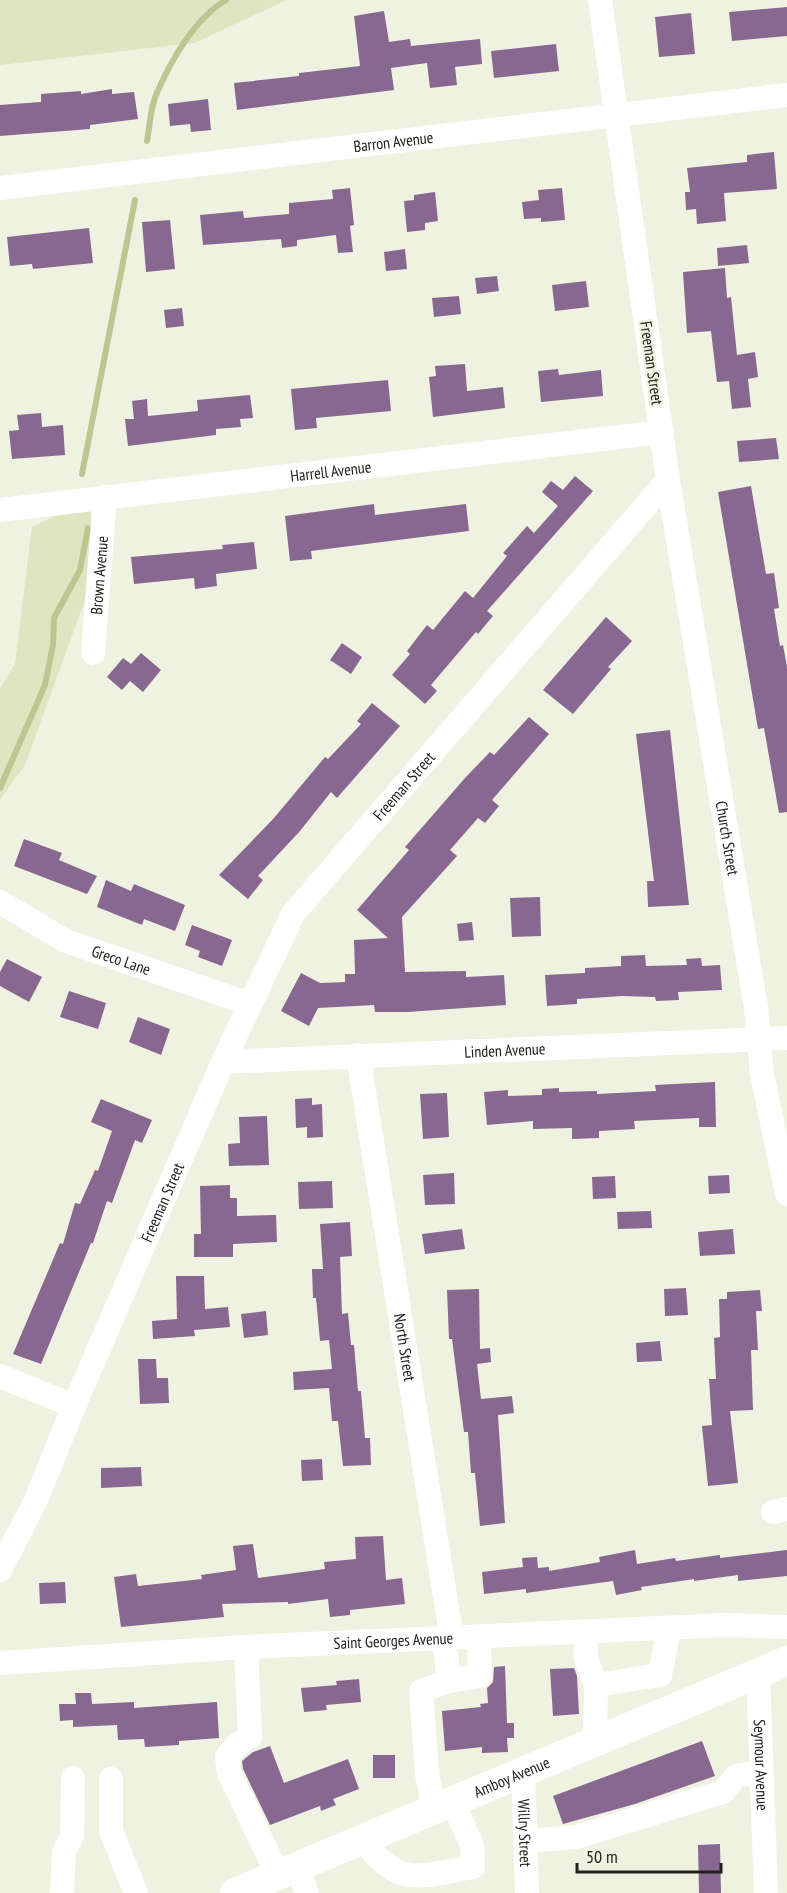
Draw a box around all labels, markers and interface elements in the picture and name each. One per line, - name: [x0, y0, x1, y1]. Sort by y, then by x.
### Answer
- street label: Barron Avenue: [352, 127, 434, 156]
- street label: Freeman Street: [636, 320, 668, 407]
- street label: Harrell Avenue: [289, 456, 372, 486]
- street label: Brown Avenue: [86, 535, 112, 615]
- street label: Freeman Street: [368, 747, 439, 824]
- street label: Church Street: [712, 799, 744, 877]
- street label: Greco Lane: [89, 941, 153, 979]
- street label: Linden Avenue: [464, 1038, 546, 1062]
- street label: Freeman Street: [136, 1159, 188, 1245]
- street label: North Street: [390, 1312, 420, 1383]
- street label: Saint Georges Avenue: [333, 1628, 454, 1653]
- street label: Seymour Avenue: [750, 1719, 773, 1811]
- street label: Amboy Avenue: [470, 1752, 553, 1802]
- street label: Willry Street: [514, 1799, 536, 1868]
- scale bar: [577, 1836, 721, 1874]
- text: 50 m: [586, 1845, 618, 1868]

